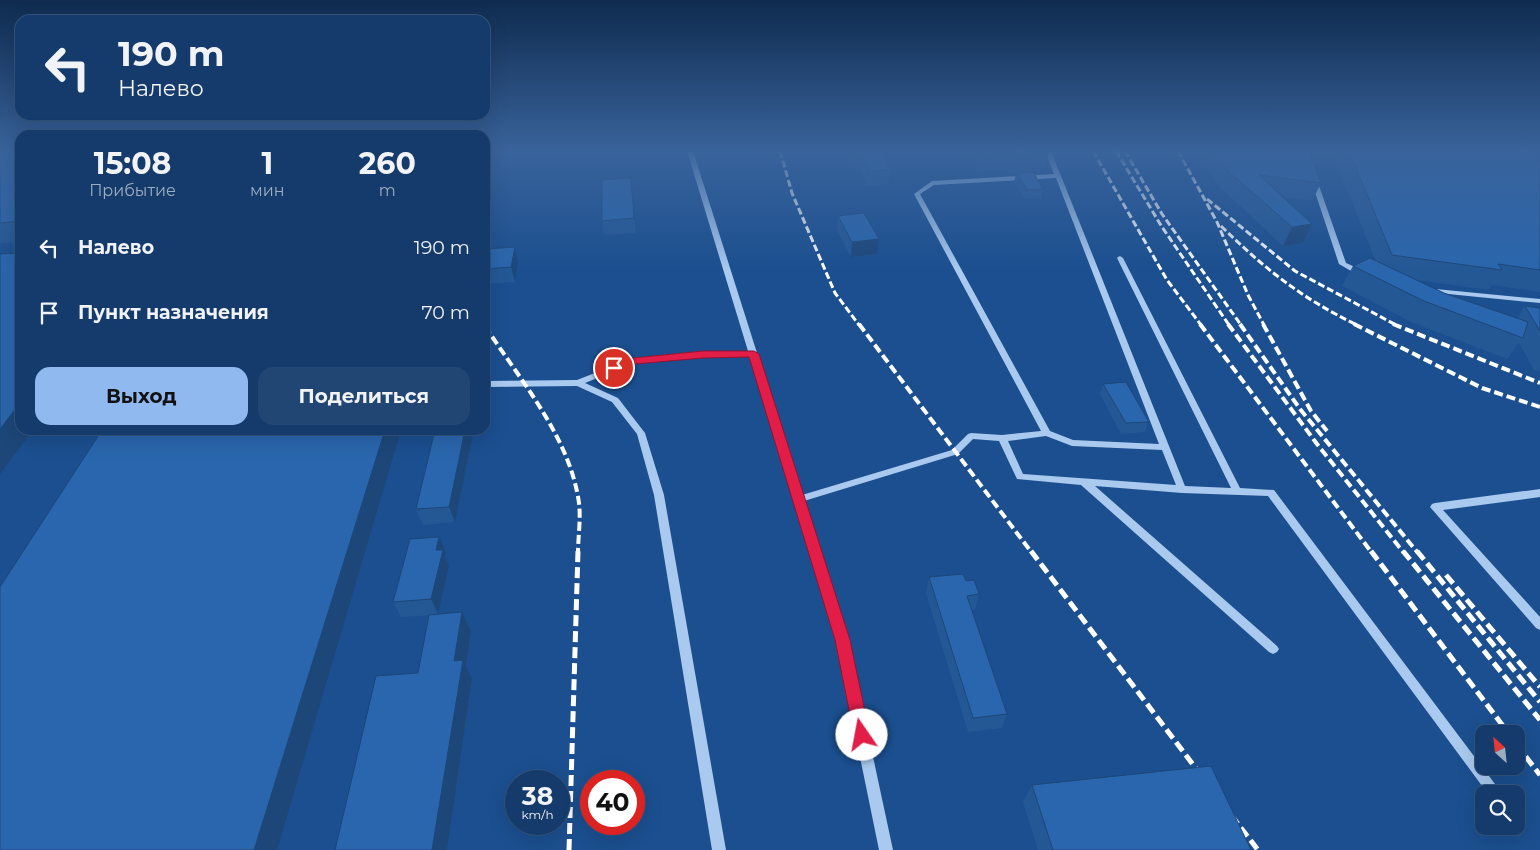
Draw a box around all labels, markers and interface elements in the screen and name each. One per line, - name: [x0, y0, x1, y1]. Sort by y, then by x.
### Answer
- text: 190 m: [118, 32, 224, 75]
- icon: left: [35, 35, 100, 100]
- text: Налево: [118, 75, 204, 102]
- text: 15:08: [94, 145, 171, 182]
- text: 1: [261, 145, 273, 182]
- text: 260: [359, 145, 416, 182]
- text: Прибытие: [89, 181, 176, 200]
- text: мин: [250, 181, 285, 200]
- text: m: [379, 181, 396, 200]
- icon: left: [35, 234, 63, 262]
- text: Налево: [78, 236, 154, 259]
- text: 190 m: [414, 236, 470, 259]
- icon: arrive: [35, 299, 63, 327]
- text: Пункт назначения: [78, 301, 269, 324]
- text: 70 m: [421, 301, 470, 324]
- pin: [593, 347, 635, 389]
- icon: arrive: [600, 354, 628, 382]
- button: Выход: [35, 367, 248, 425]
- button: Поделиться: [258, 367, 470, 425]
- position arrow: [835, 708, 887, 760]
- north arrow: [1475, 725, 1525, 775]
- map controls: [1475, 725, 1525, 835]
- speed limit sign: 40: [580, 770, 645, 835]
- text: 38: [522, 781, 553, 811]
- button: search: [1475, 785, 1525, 835]
- text: km/h: [521, 807, 554, 822]

